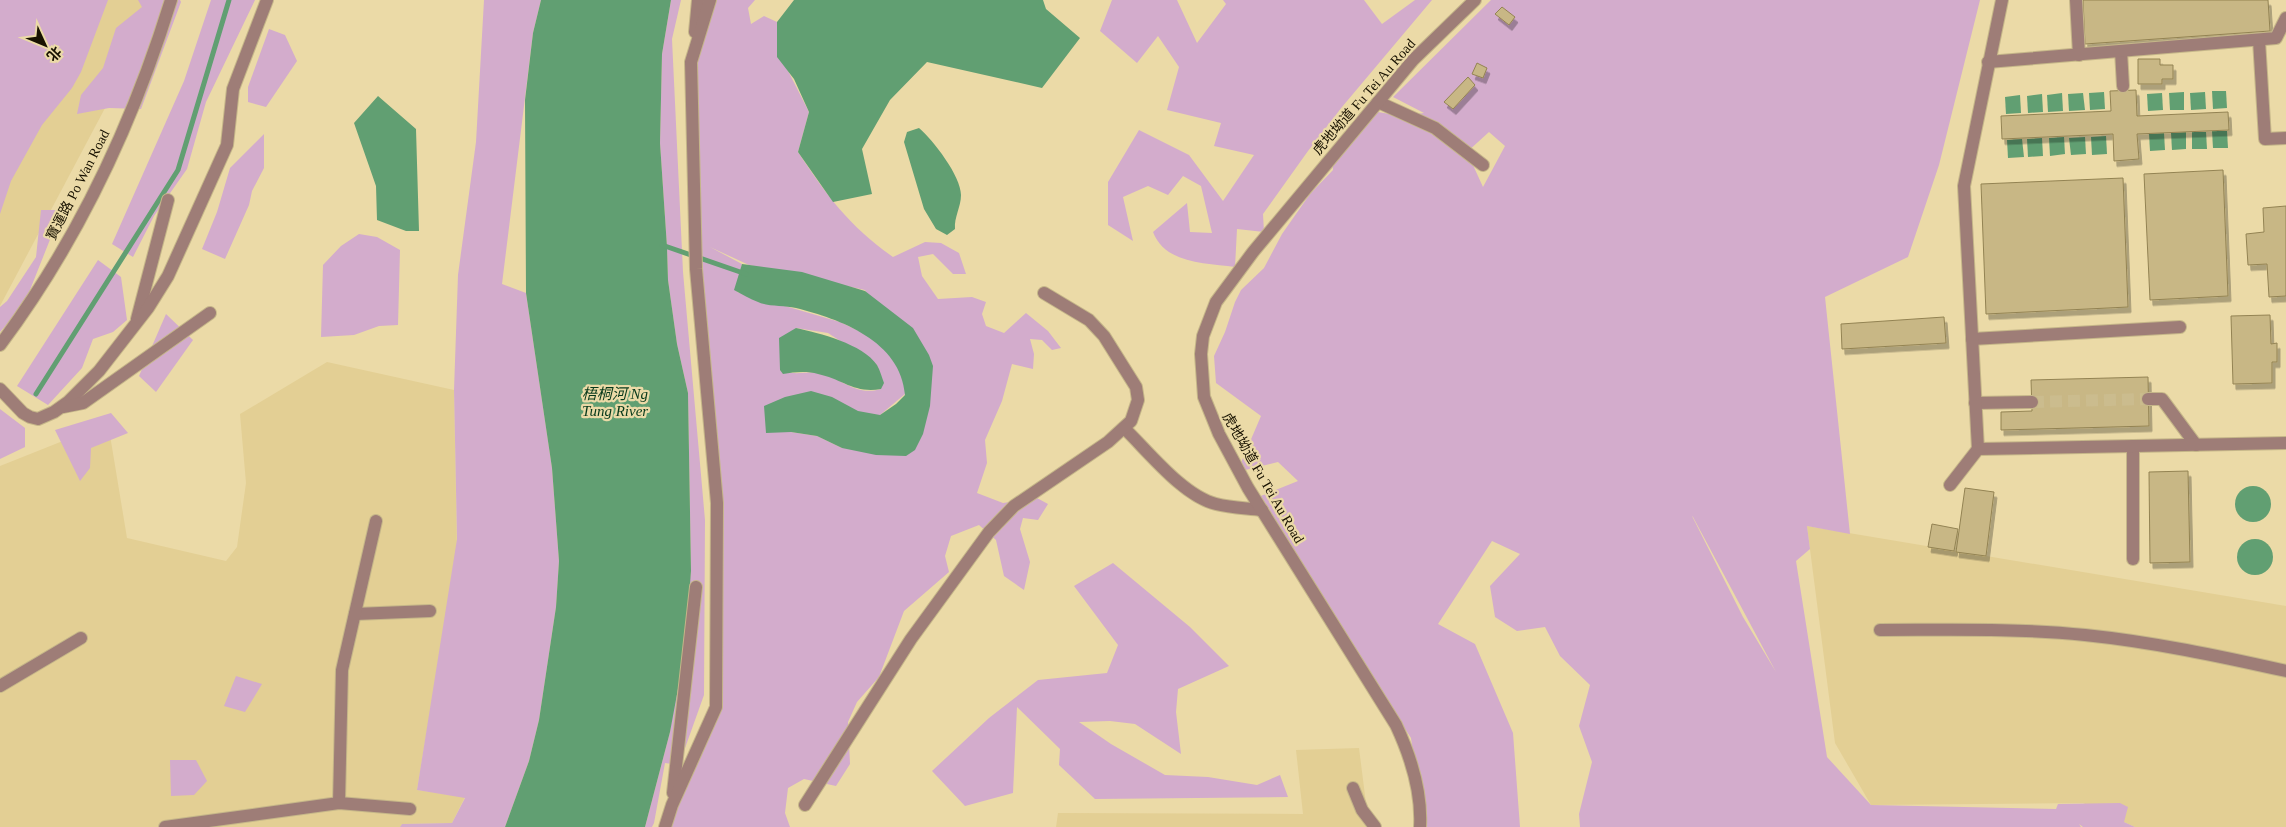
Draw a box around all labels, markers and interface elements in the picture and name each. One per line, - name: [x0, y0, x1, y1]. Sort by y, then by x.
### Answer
- north arrow: [20, 20, 70, 70]
- street label: 虎地坳道 Fu Tei Au Road: [1310, 36, 1418, 158]
- text: 北: [44, 43, 64, 64]
- street label: 寶運路 Po Wan Road: [44, 127, 112, 243]
- water label: 梧桐河 Ng Tung River: [582, 386, 649, 419]
- street label: 虎地坳道 Fu Tei Au Road: [1219, 410, 1307, 546]

